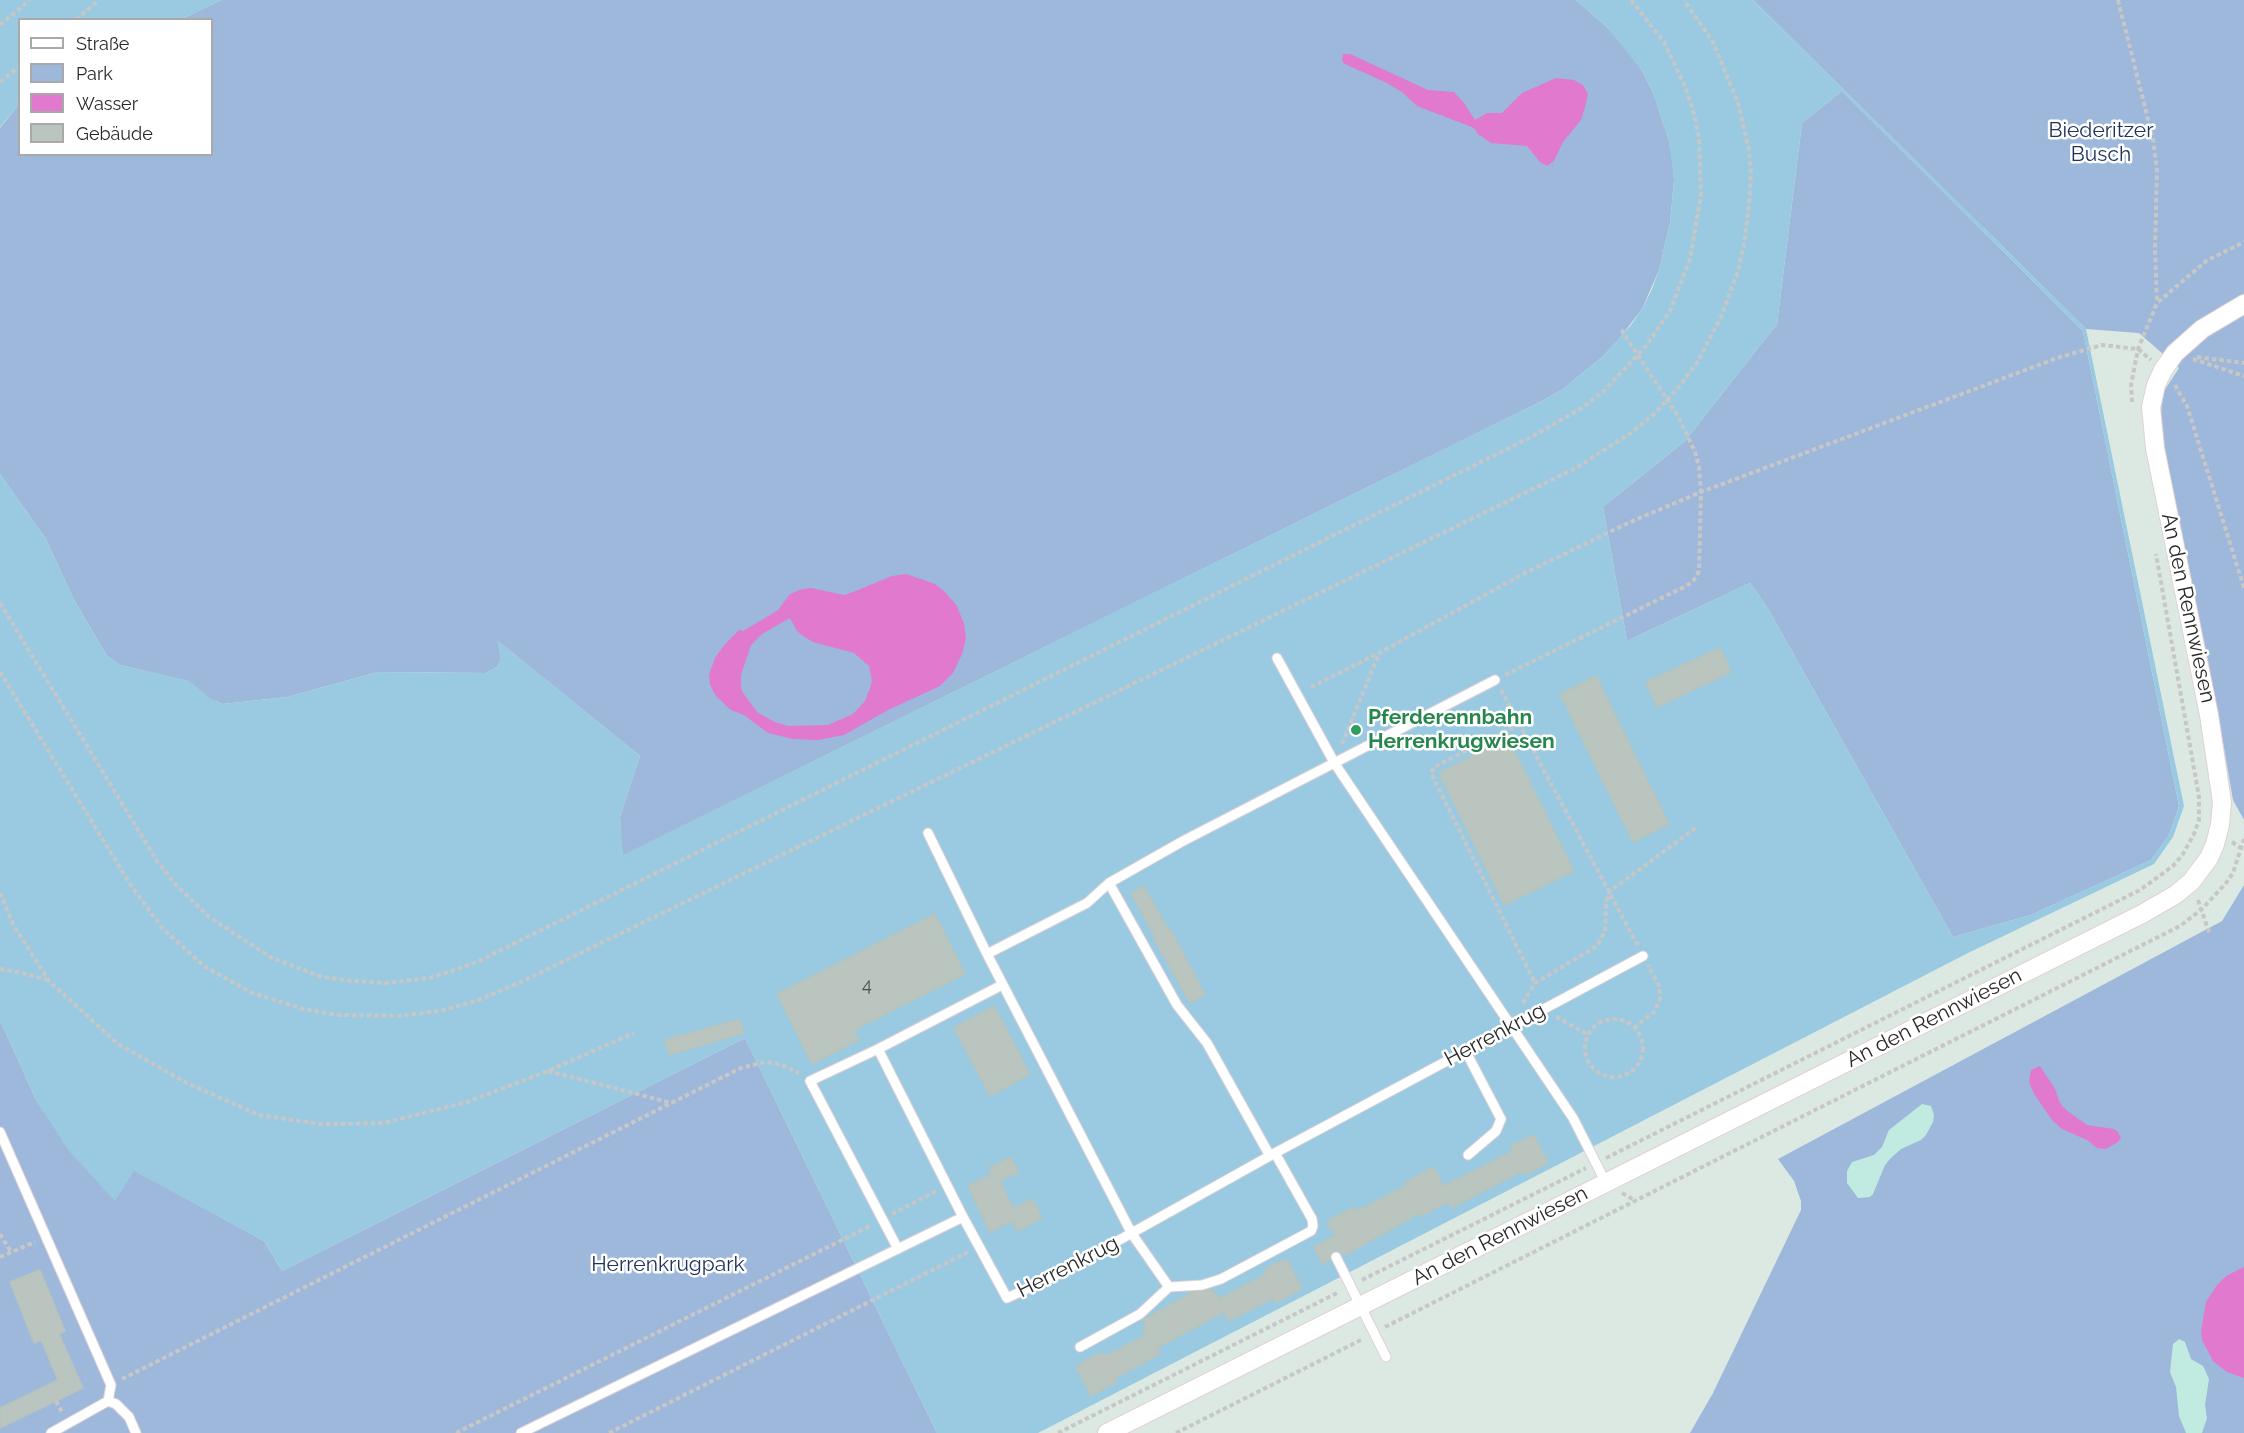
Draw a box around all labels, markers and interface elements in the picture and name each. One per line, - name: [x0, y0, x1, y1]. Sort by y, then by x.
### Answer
- legend: [18, 18, 213, 156]
- text: Straße: [76, 33, 129, 54]
- text: Park: [76, 63, 113, 84]
- text: Wasser: [76, 93, 138, 114]
- park label: Biederitzer Busch: [2048, 118, 2154, 168]
- text: Gebäude: [76, 123, 153, 144]
- street label: An den Rennwiesen: [2156, 511, 2220, 705]
- place label: Pferderennbahn Herrenkrugwiesen: [1368, 705, 1555, 755]
- marker: Pferderennbahn Herrenkrugwiesen: [1349, 723, 1363, 737]
- street label: An den Rennwiesen: [1842, 963, 2026, 1073]
- house number: 4: [862, 975, 872, 997]
- street label: Herrenkrug: [1440, 998, 1550, 1072]
- street label: An den Rennwiesen: [1408, 1181, 1592, 1291]
- street label: Herrenkrug: [1013, 1231, 1123, 1303]
- park label: Herrenkrugpark: [591, 1252, 745, 1278]

